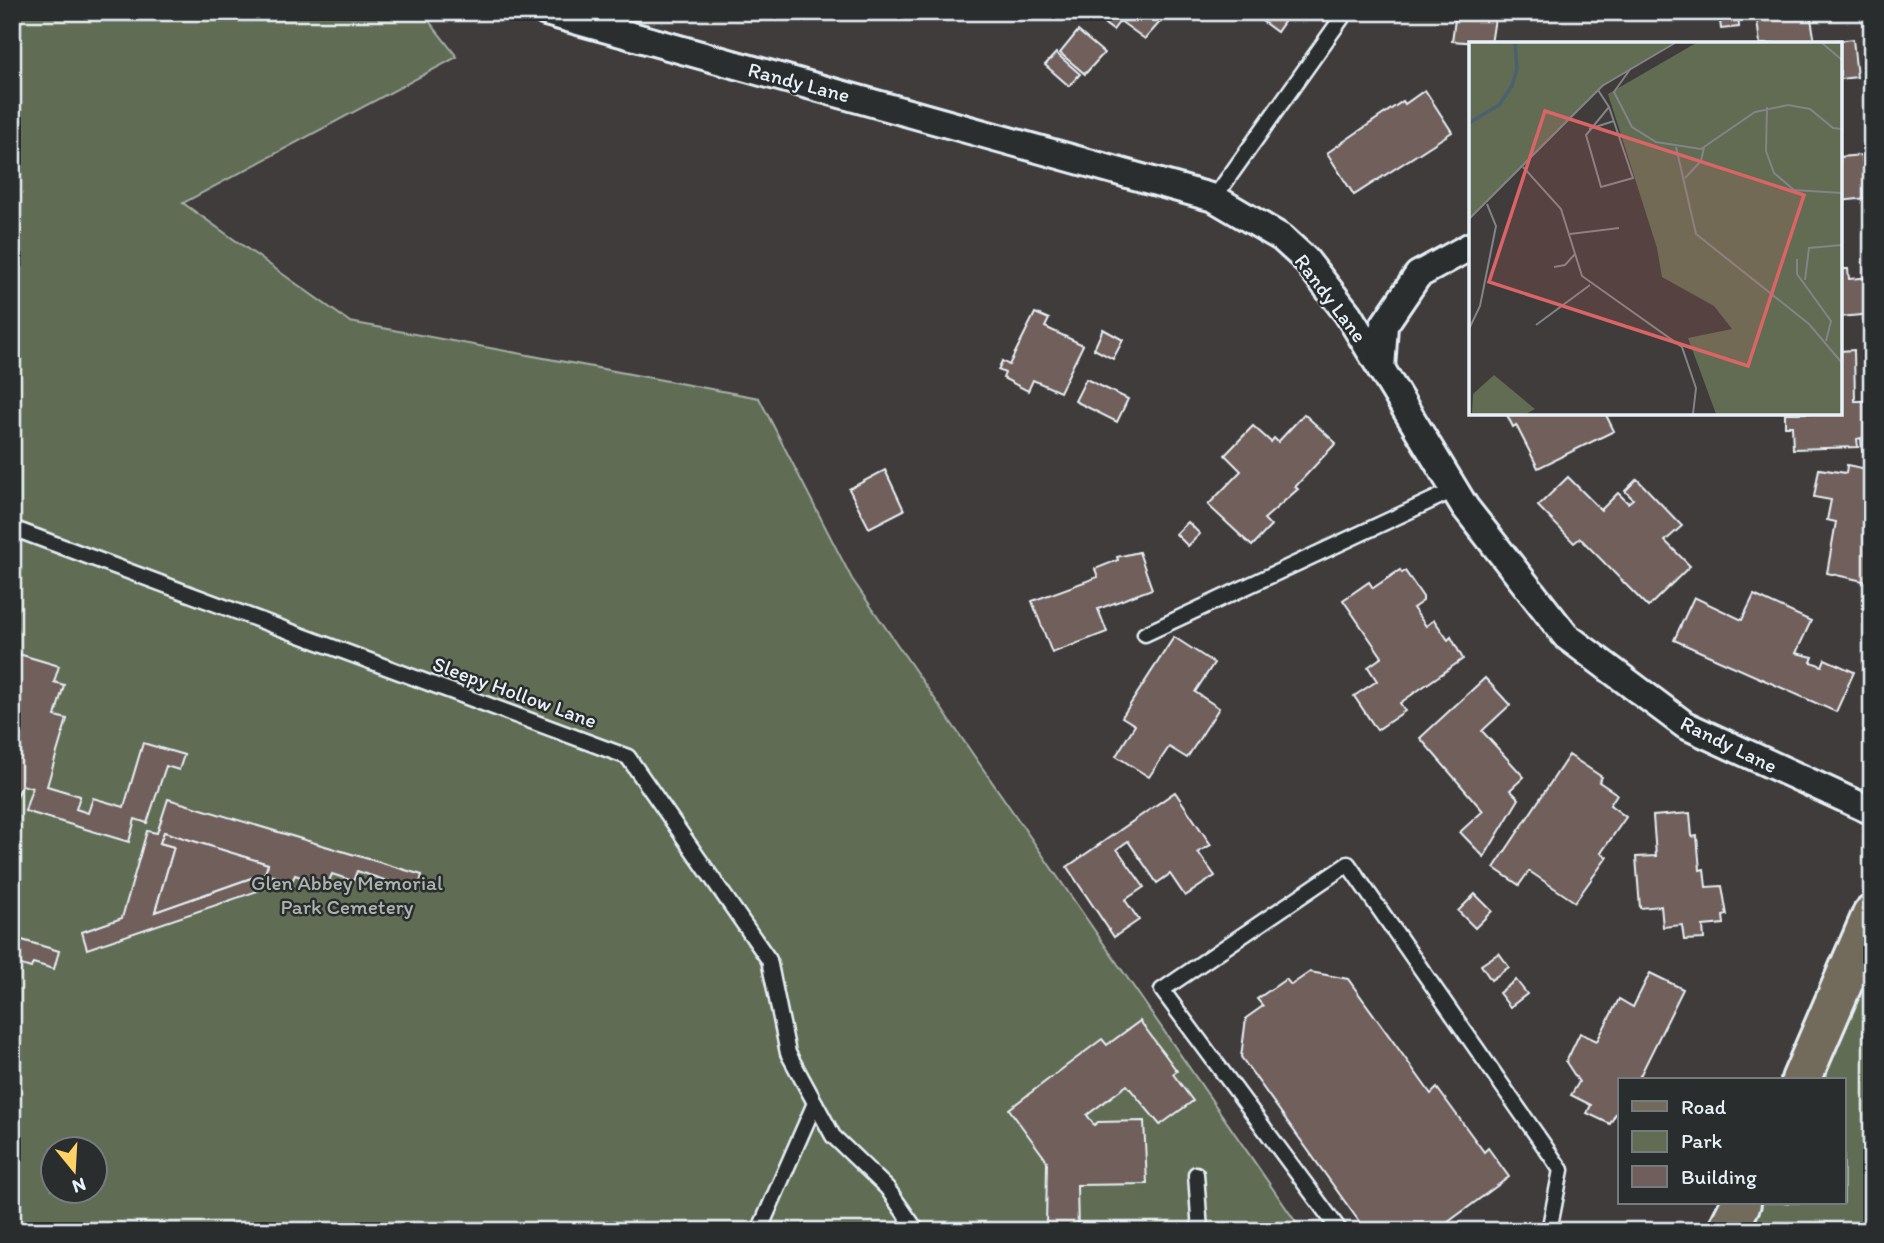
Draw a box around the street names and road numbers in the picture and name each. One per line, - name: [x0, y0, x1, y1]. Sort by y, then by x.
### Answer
- street label: Randy Lane: [745, 56, 853, 108]
- street label: Randy Lane: [1290, 249, 1372, 347]
- street label: Sleepy Hollow Lane: [430, 651, 600, 733]
- street label: Randy Lane: [1677, 710, 1781, 778]

